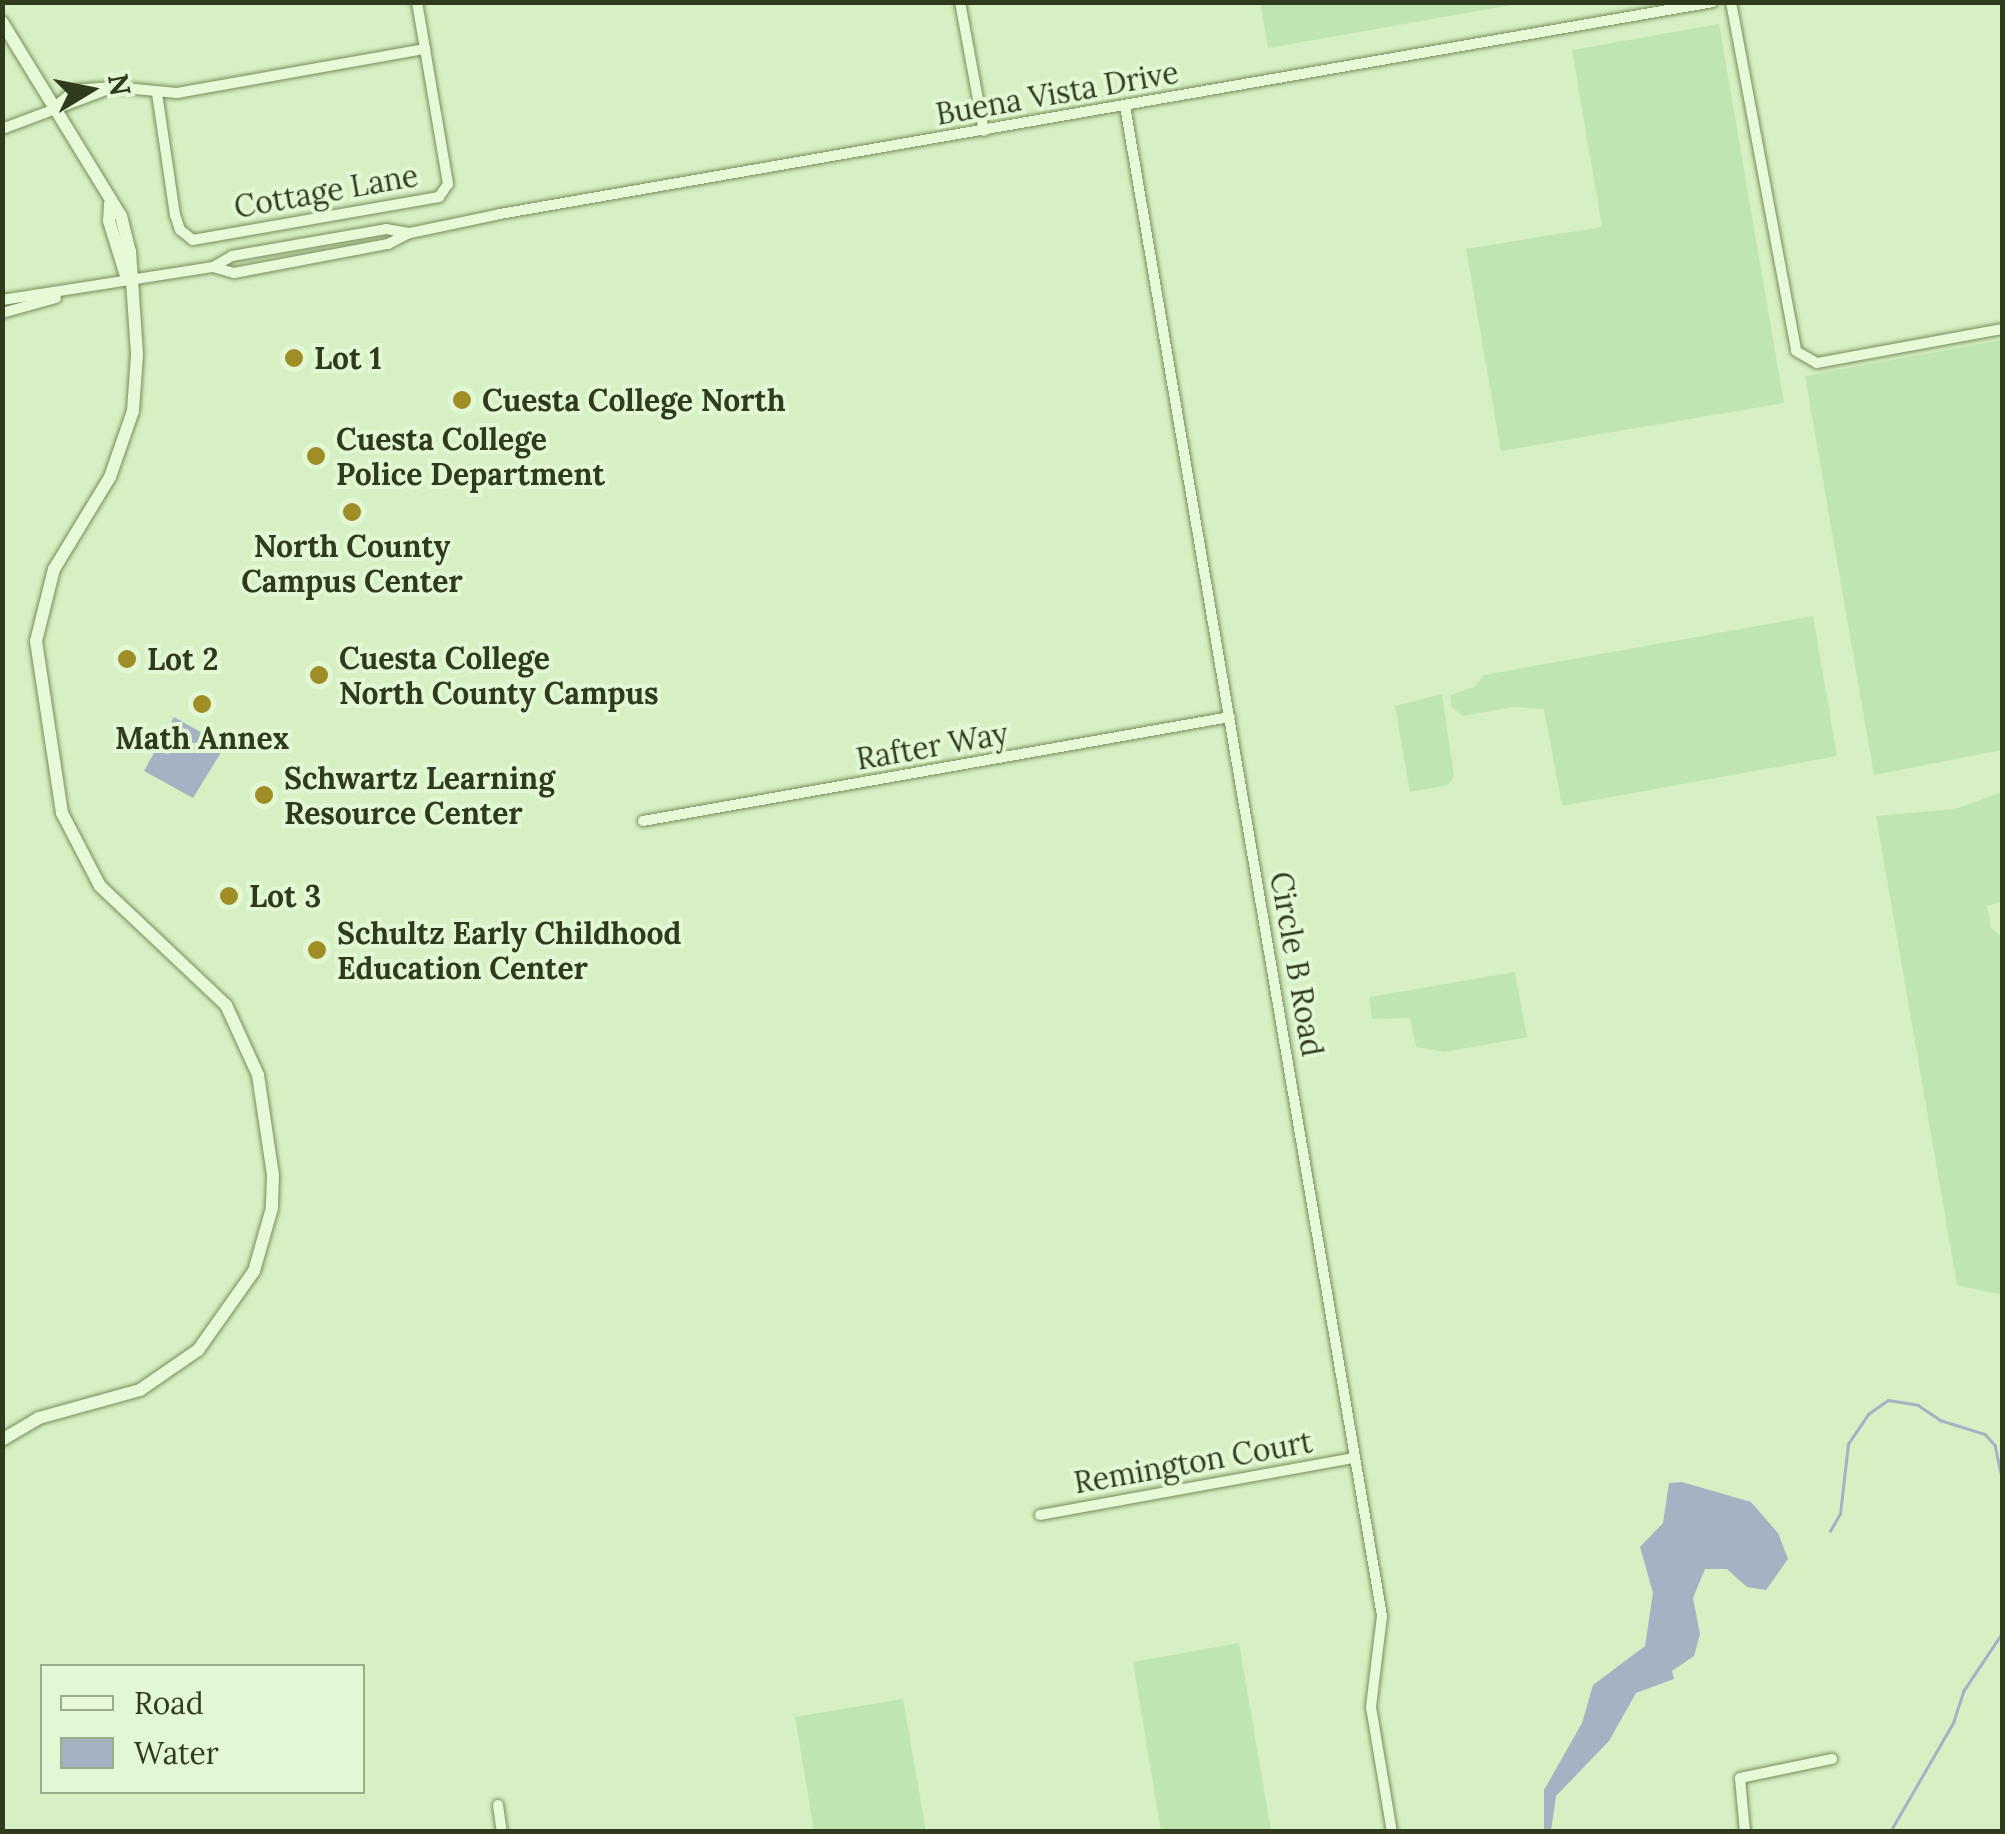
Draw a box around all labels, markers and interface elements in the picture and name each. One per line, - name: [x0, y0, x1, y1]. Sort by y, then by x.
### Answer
- north arrow: [40, 40, 140, 140]
- street label: Buena Vista Drive: [933, 54, 1181, 132]
- text: N: [100, 71, 139, 99]
- street label: Cottage Lane: [231, 157, 421, 225]
- place label: Lot 1: [314, 340, 382, 376]
- marker: Lot 1: [283, 347, 305, 369]
- place label: Cuesta College North: [482, 382, 786, 418]
- marker: Cuesta College North: [451, 389, 473, 411]
- place label: Cuesta College Police Department: [336, 421, 605, 492]
- marker: Cuesta College Police Department: [305, 445, 327, 467]
- marker: North County Campus Center: [341, 501, 363, 523]
- place label: North County Campus Center: [241, 528, 463, 598]
- place label: Cuesta College North County Campus: [339, 640, 659, 710]
- place label: Lot 2: [147, 641, 218, 677]
- marker: Lot 2: [116, 648, 138, 670]
- marker: Cuesta College North County Campus: [308, 664, 330, 686]
- marker: Math Annex: [191, 693, 213, 715]
- street label: Rafter Way: [853, 715, 1011, 777]
- place label: Math Annex: [115, 720, 289, 756]
- place label: Schwartz Learning Resource Center: [284, 760, 555, 830]
- marker: Schwartz Learning Resource Center: [253, 784, 275, 806]
- street label: Circle B Road: [1263, 869, 1331, 1059]
- place label: Lot 3: [249, 878, 321, 914]
- marker: Lot 3: [218, 885, 240, 907]
- place label: Schultz Early Childhood Education Center: [337, 915, 681, 986]
- marker: Schultz Early Childhood Education Center: [306, 939, 328, 961]
- street label: Remington Court: [1071, 1423, 1315, 1501]
- legend: [40, 1664, 365, 1794]
- text: Road: [134, 1684, 204, 1722]
- text: Water: [134, 1734, 219, 1772]

